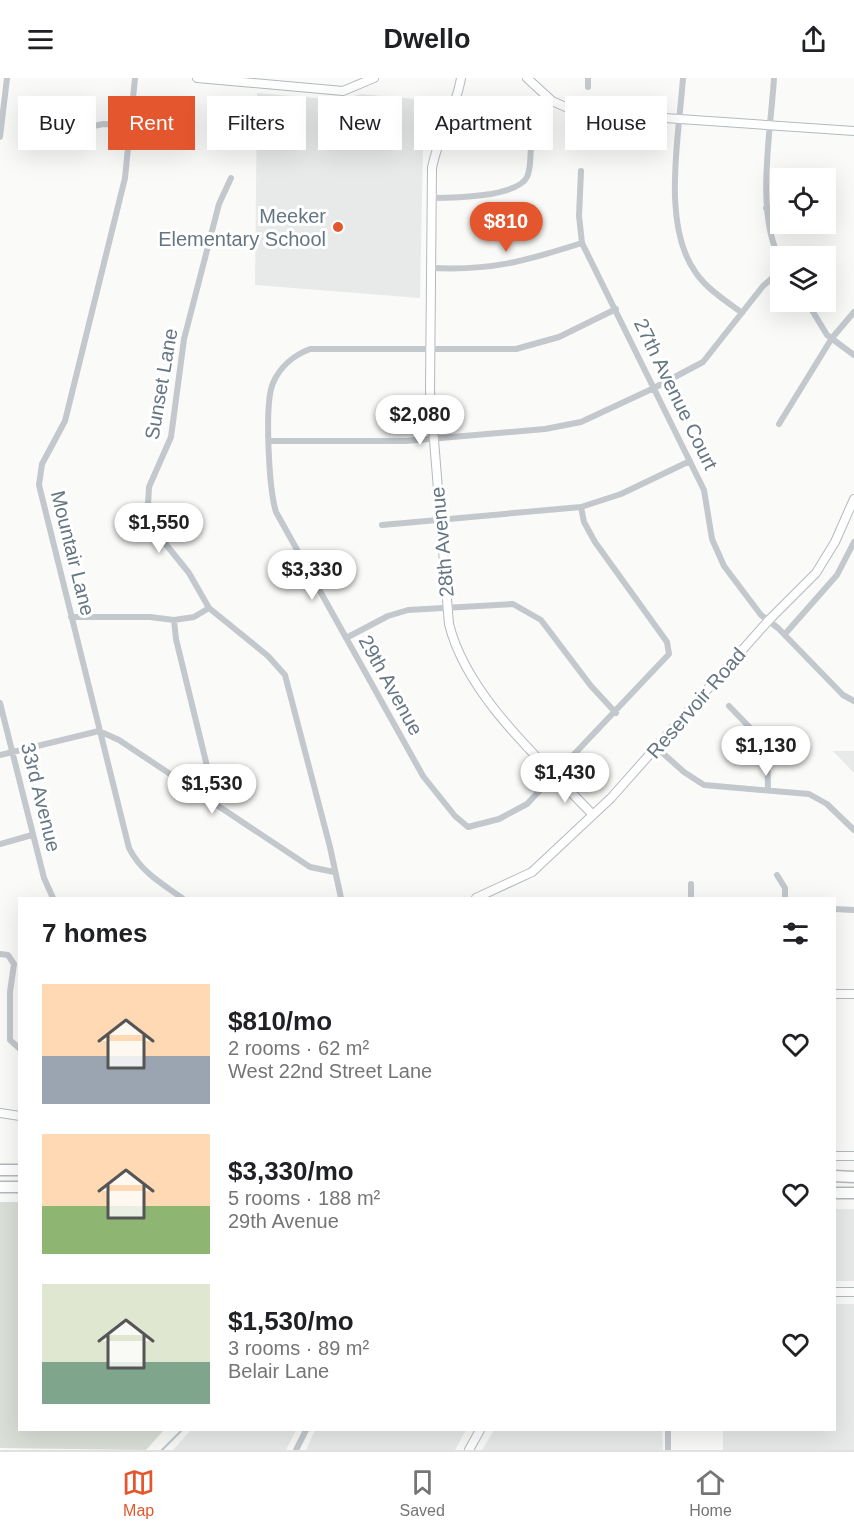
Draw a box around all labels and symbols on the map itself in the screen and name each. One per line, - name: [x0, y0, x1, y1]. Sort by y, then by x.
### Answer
- pin: $810: [470, 202, 542, 253]
- place label: Meeker Elementary School: [158, 205, 326, 250]
- marker: Meeker Elementary School: [331, 220, 345, 234]
- street label: 27th Avenue Court: [630, 315, 722, 474]
- street label: Sunset Lane: [140, 327, 182, 441]
- pin: $2,080: [371, 395, 469, 446]
- street label: 28th Avenue: [426, 486, 458, 598]
- street label: Mountair Lane: [47, 488, 99, 618]
- pin: $1,550: [110, 503, 208, 554]
- pin: $3,330: [263, 550, 361, 601]
- street label: 29th Avenue: [355, 631, 427, 739]
- street label: Reservoir Road: [642, 643, 750, 763]
- pin: $1,130: [717, 726, 815, 777]
- street label: 33rd Avenue: [17, 740, 65, 854]
- pin: $1,430: [516, 753, 614, 804]
- pin: $1,530: [163, 764, 261, 815]

